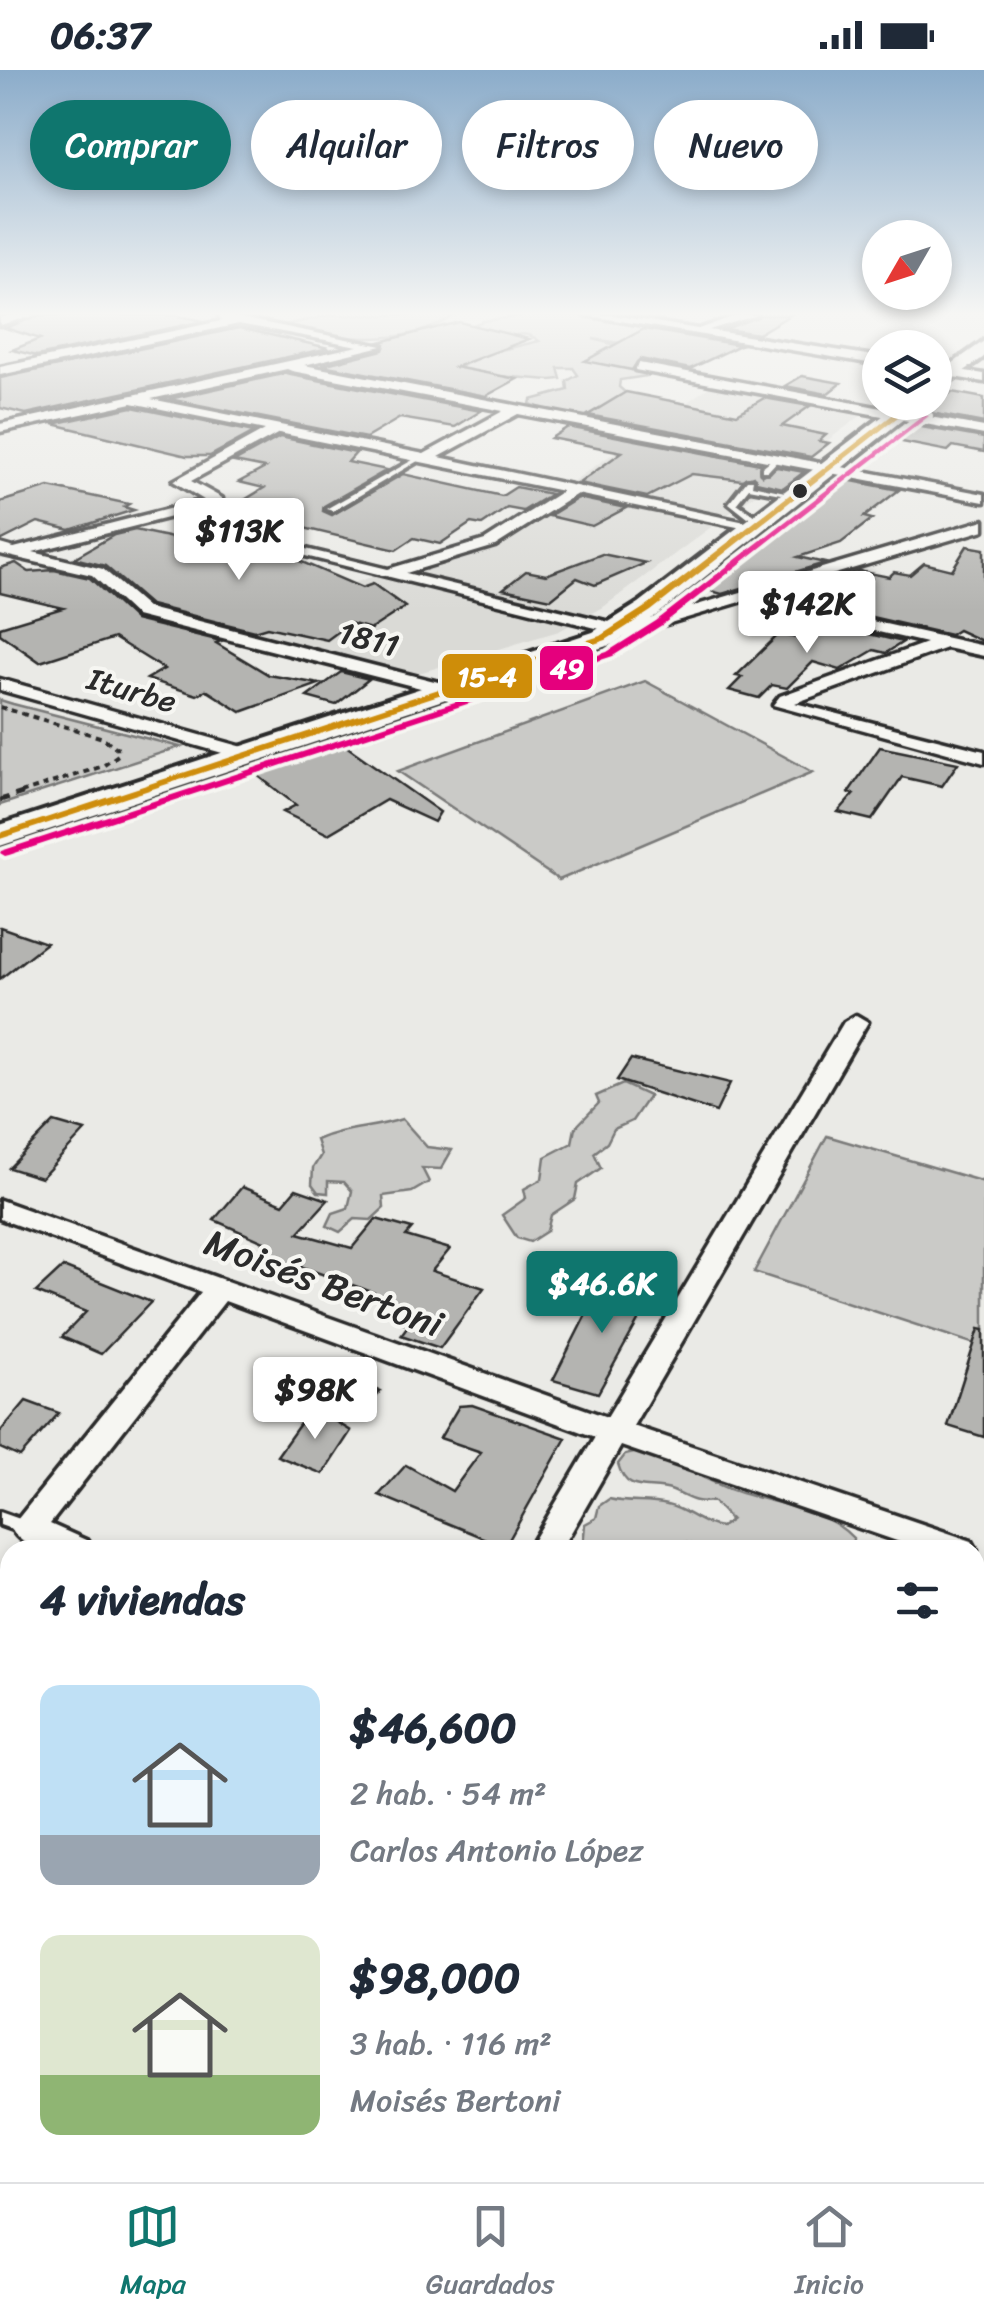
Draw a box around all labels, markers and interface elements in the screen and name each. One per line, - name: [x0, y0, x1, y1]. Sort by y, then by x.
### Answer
- text: 06:37: [50, 2, 150, 69]
- chip: Comprar: [30, 100, 231, 190]
- chip: Alquilar: [251, 100, 442, 190]
- chip: Filtros: [462, 100, 634, 190]
- chip: Nuevo: [654, 100, 818, 190]
- north arrow: [862, 220, 952, 310]
- map controls: [862, 220, 952, 420]
- button: layers: [862, 330, 952, 420]
- unlabelled marker: [790, 481, 810, 501]
- pin: $113K: [169, 498, 309, 583]
- text: $113K: [196, 502, 282, 559]
- pin: $142K: [737, 571, 877, 656]
- text: $142K: [760, 575, 854, 632]
- street label: 1811: [333, 605, 405, 674]
- line badge: 49: [538, 644, 595, 692]
- text: 49: [550, 644, 584, 693]
- street label: Iturbe: [80, 650, 183, 730]
- line badge: 15-4: [440, 652, 534, 700]
- text: 15-4: [457, 652, 517, 701]
- street label: Moisés Bertoni: [195, 1209, 454, 1358]
- pin: $46.6K: [521, 1251, 683, 1336]
- text: $46.6K: [548, 1255, 656, 1312]
- pin: $98K: [256, 1357, 374, 1442]
- text: $98K: [275, 1361, 355, 1418]
- text: 4 viviendas: [40, 1563, 245, 1637]
- icon: filters: [890, 1573, 945, 1628]
- text: $46,600: [350, 1691, 517, 1765]
- icon: home: [120, 1725, 240, 1845]
- text: 2 hab. · 54 m²: [350, 1765, 547, 1822]
- text: Carlos Antonio López: [350, 1822, 643, 1879]
- text: $98,000: [350, 1941, 520, 2015]
- icon: home: [120, 1975, 240, 2095]
- text: 3 hab. · 116 m²: [350, 2015, 552, 2072]
- text: Moisés Bertoni: [350, 2072, 560, 2129]
- tab: Mapa: [120, 2199, 186, 2308]
- tab: Guardados: [426, 2199, 554, 2308]
- tab: Inicio: [795, 2199, 864, 2308]

